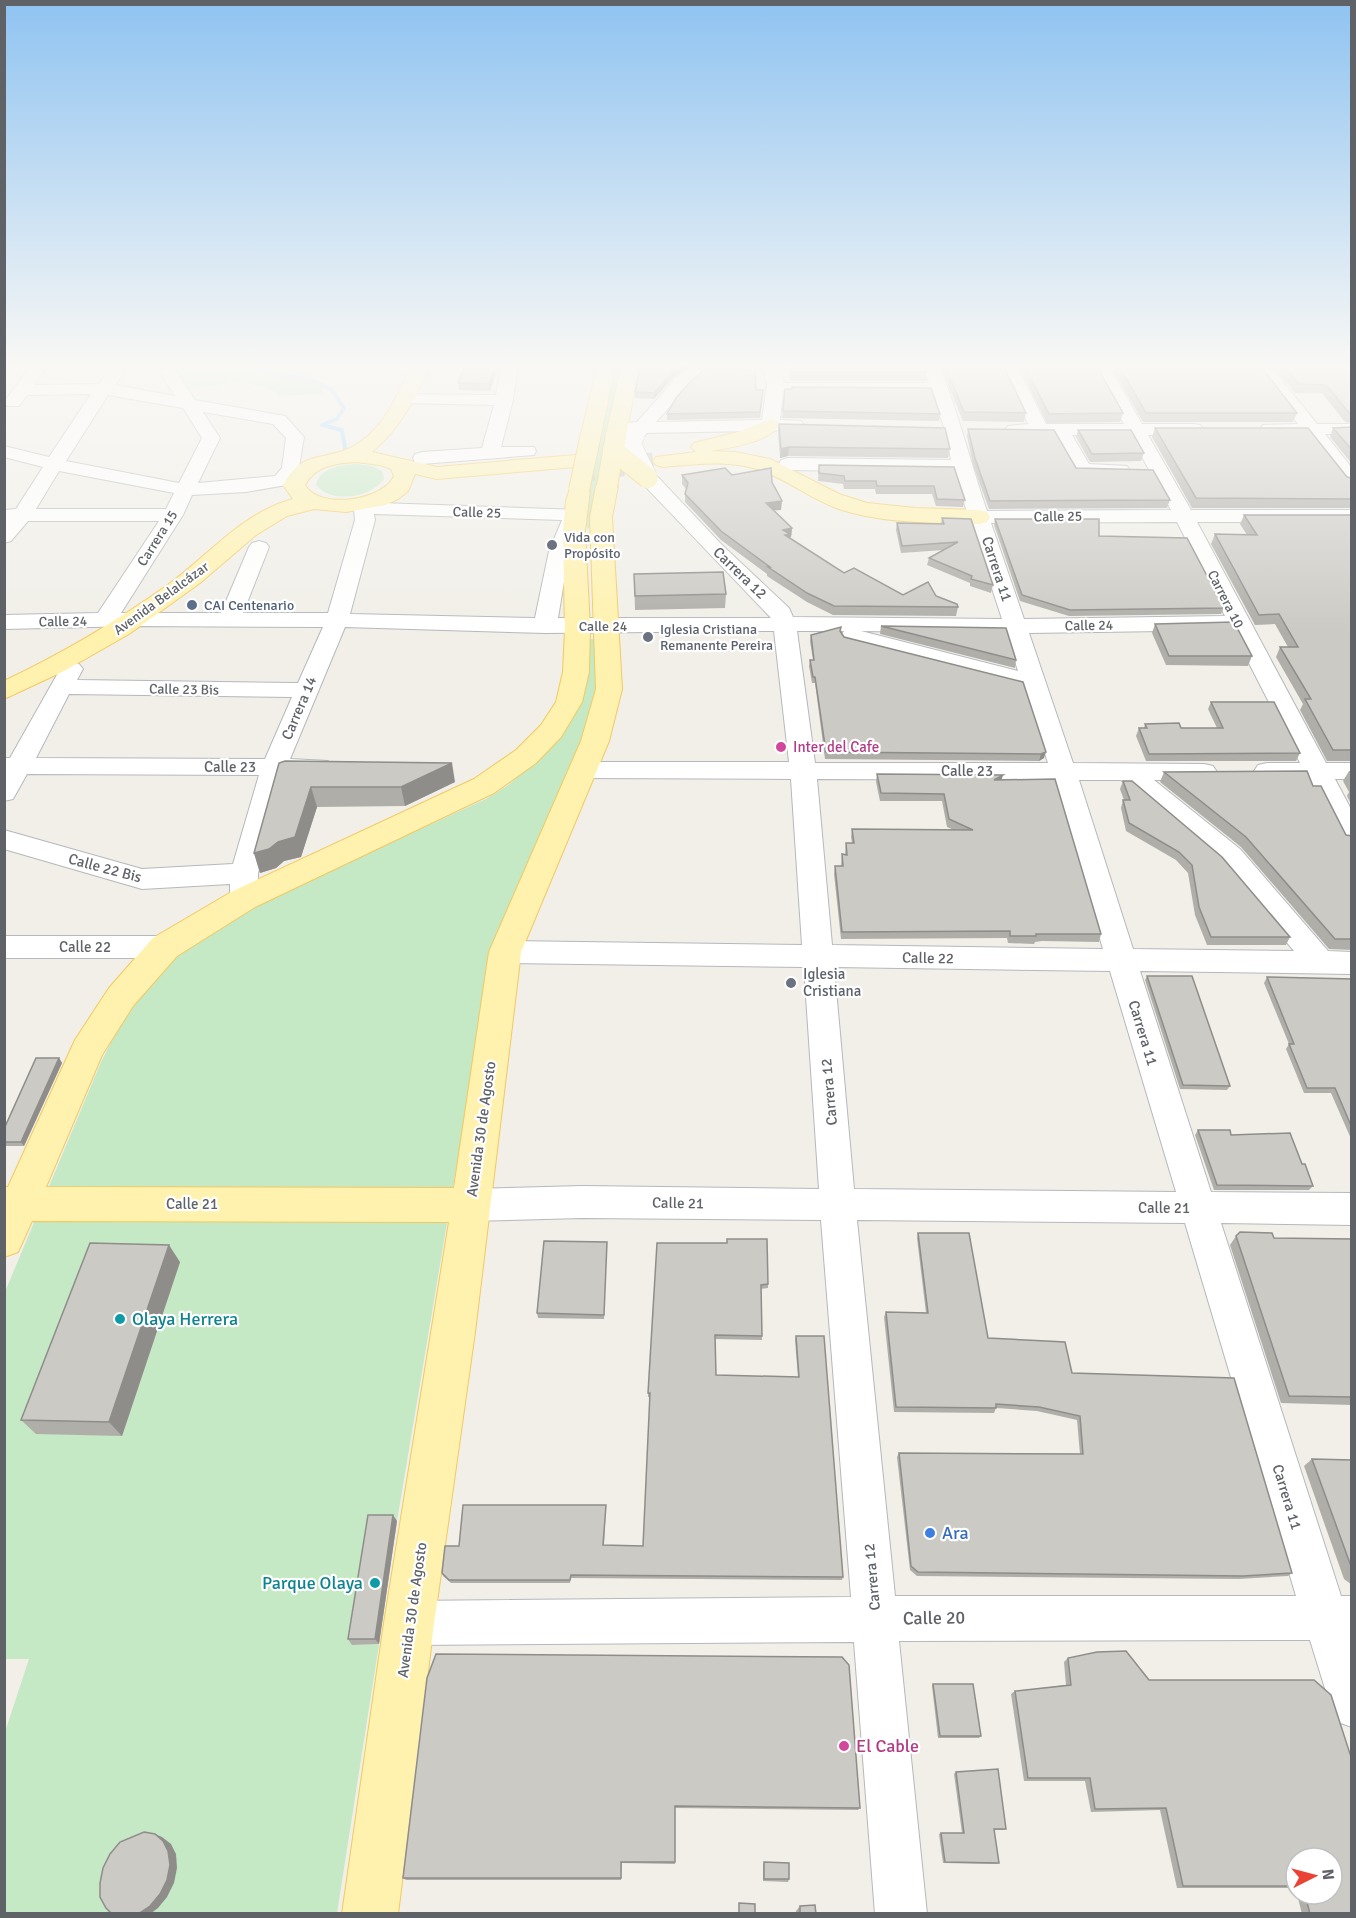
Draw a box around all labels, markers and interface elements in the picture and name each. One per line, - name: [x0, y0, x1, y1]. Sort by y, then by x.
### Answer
- street label: Calle 25: [452, 503, 502, 522]
- street label: Carrera 15: [134, 507, 181, 569]
- street label: Calle 25: [1034, 508, 1082, 525]
- place label: Vida con Propósito: [564, 529, 621, 562]
- street label: Carrera 11: [978, 534, 1016, 604]
- marker: Vida con Propósito: [545, 538, 559, 552]
- street label: Carrera 12: [710, 543, 770, 603]
- street label: Avenida Belalcázar: [110, 558, 213, 639]
- street label: Carrera 10: [1204, 567, 1247, 631]
- place label: CAI Centenario: [204, 597, 294, 614]
- marker: CAI Centenario: [185, 598, 199, 612]
- street label: Calle 24: [39, 613, 88, 630]
- street label: Calle 24: [1065, 617, 1114, 634]
- street label: Calle 24: [579, 618, 628, 635]
- place label: Iglesia Cristiana Remanente Pereira: [660, 621, 773, 654]
- marker: Iglesia Cristiana Remanente Pereira: [641, 630, 655, 644]
- street label: Carrera 14: [278, 673, 320, 743]
- street label: Calle 23 Bis: [149, 680, 219, 699]
- place label: Inter del Cafe: [793, 738, 879, 756]
- marker: Inter del Cafe: [774, 740, 788, 754]
- street label: Calle 23: [204, 758, 256, 776]
- street label: Calle 23: [941, 762, 993, 780]
- street label: Calle 22 Bis: [66, 850, 144, 887]
- street label: Calle 22: [59, 938, 111, 956]
- street label: Calle 22: [902, 949, 954, 967]
- place label: Iglesia Cristiana: [803, 965, 861, 1000]
- marker: Iglesia Cristiana: [784, 976, 798, 990]
- street label: Carrera 11: [1125, 998, 1161, 1068]
- street label: Carrera 12: [817, 1058, 841, 1126]
- street label: Avenida 30 de Agosto: [463, 1060, 499, 1198]
- street label: Calle 21: [652, 1194, 704, 1212]
- street label: Calle 21: [166, 1195, 218, 1213]
- street label: Calle 21: [1138, 1199, 1190, 1217]
- place label: Olaya Herrera: [132, 1308, 238, 1330]
- marker: Olaya Herrera: [113, 1312, 127, 1326]
- street label: Carrera 11: [1269, 1462, 1305, 1532]
- place label: Ara: [942, 1522, 969, 1544]
- marker: Ara: [923, 1526, 937, 1540]
- street label: Avenida 30 de Agosto: [394, 1541, 430, 1679]
- street label: Carrera 12: [860, 1543, 884, 1611]
- place label: Parque Olaya: [262, 1572, 363, 1594]
- marker: Parque Olaya: [368, 1576, 382, 1590]
- street label: Calle 20: [903, 1606, 965, 1630]
- place label: El Cable: [856, 1735, 919, 1757]
- marker: El Cable: [837, 1739, 851, 1753]
- north arrow: [1284, 1846, 1344, 1906]
- text: N: [1317, 1868, 1338, 1881]

